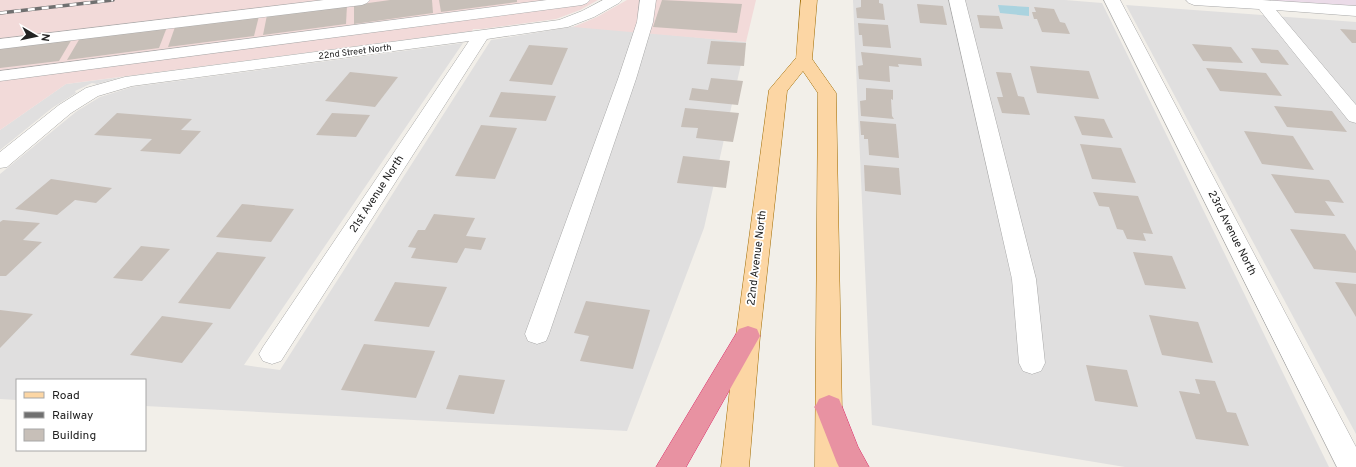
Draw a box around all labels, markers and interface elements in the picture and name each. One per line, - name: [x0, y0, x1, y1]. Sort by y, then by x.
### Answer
- north arrow: [16, 16, 56, 56]
- text: N: [37, 32, 52, 42]
- street label: 22nd Street North: [318, 42, 392, 62]
- street label: 21st Avenue North: [347, 153, 407, 235]
- street label: 23rd Avenue North: [1205, 188, 1259, 278]
- street label: 22nd Avenue North: [744, 210, 770, 306]
- legend: [16, 379, 146, 451]
- text: Road: [52, 388, 80, 404]
- text: Railway: [52, 408, 93, 424]
- text: Building: [52, 428, 96, 444]

